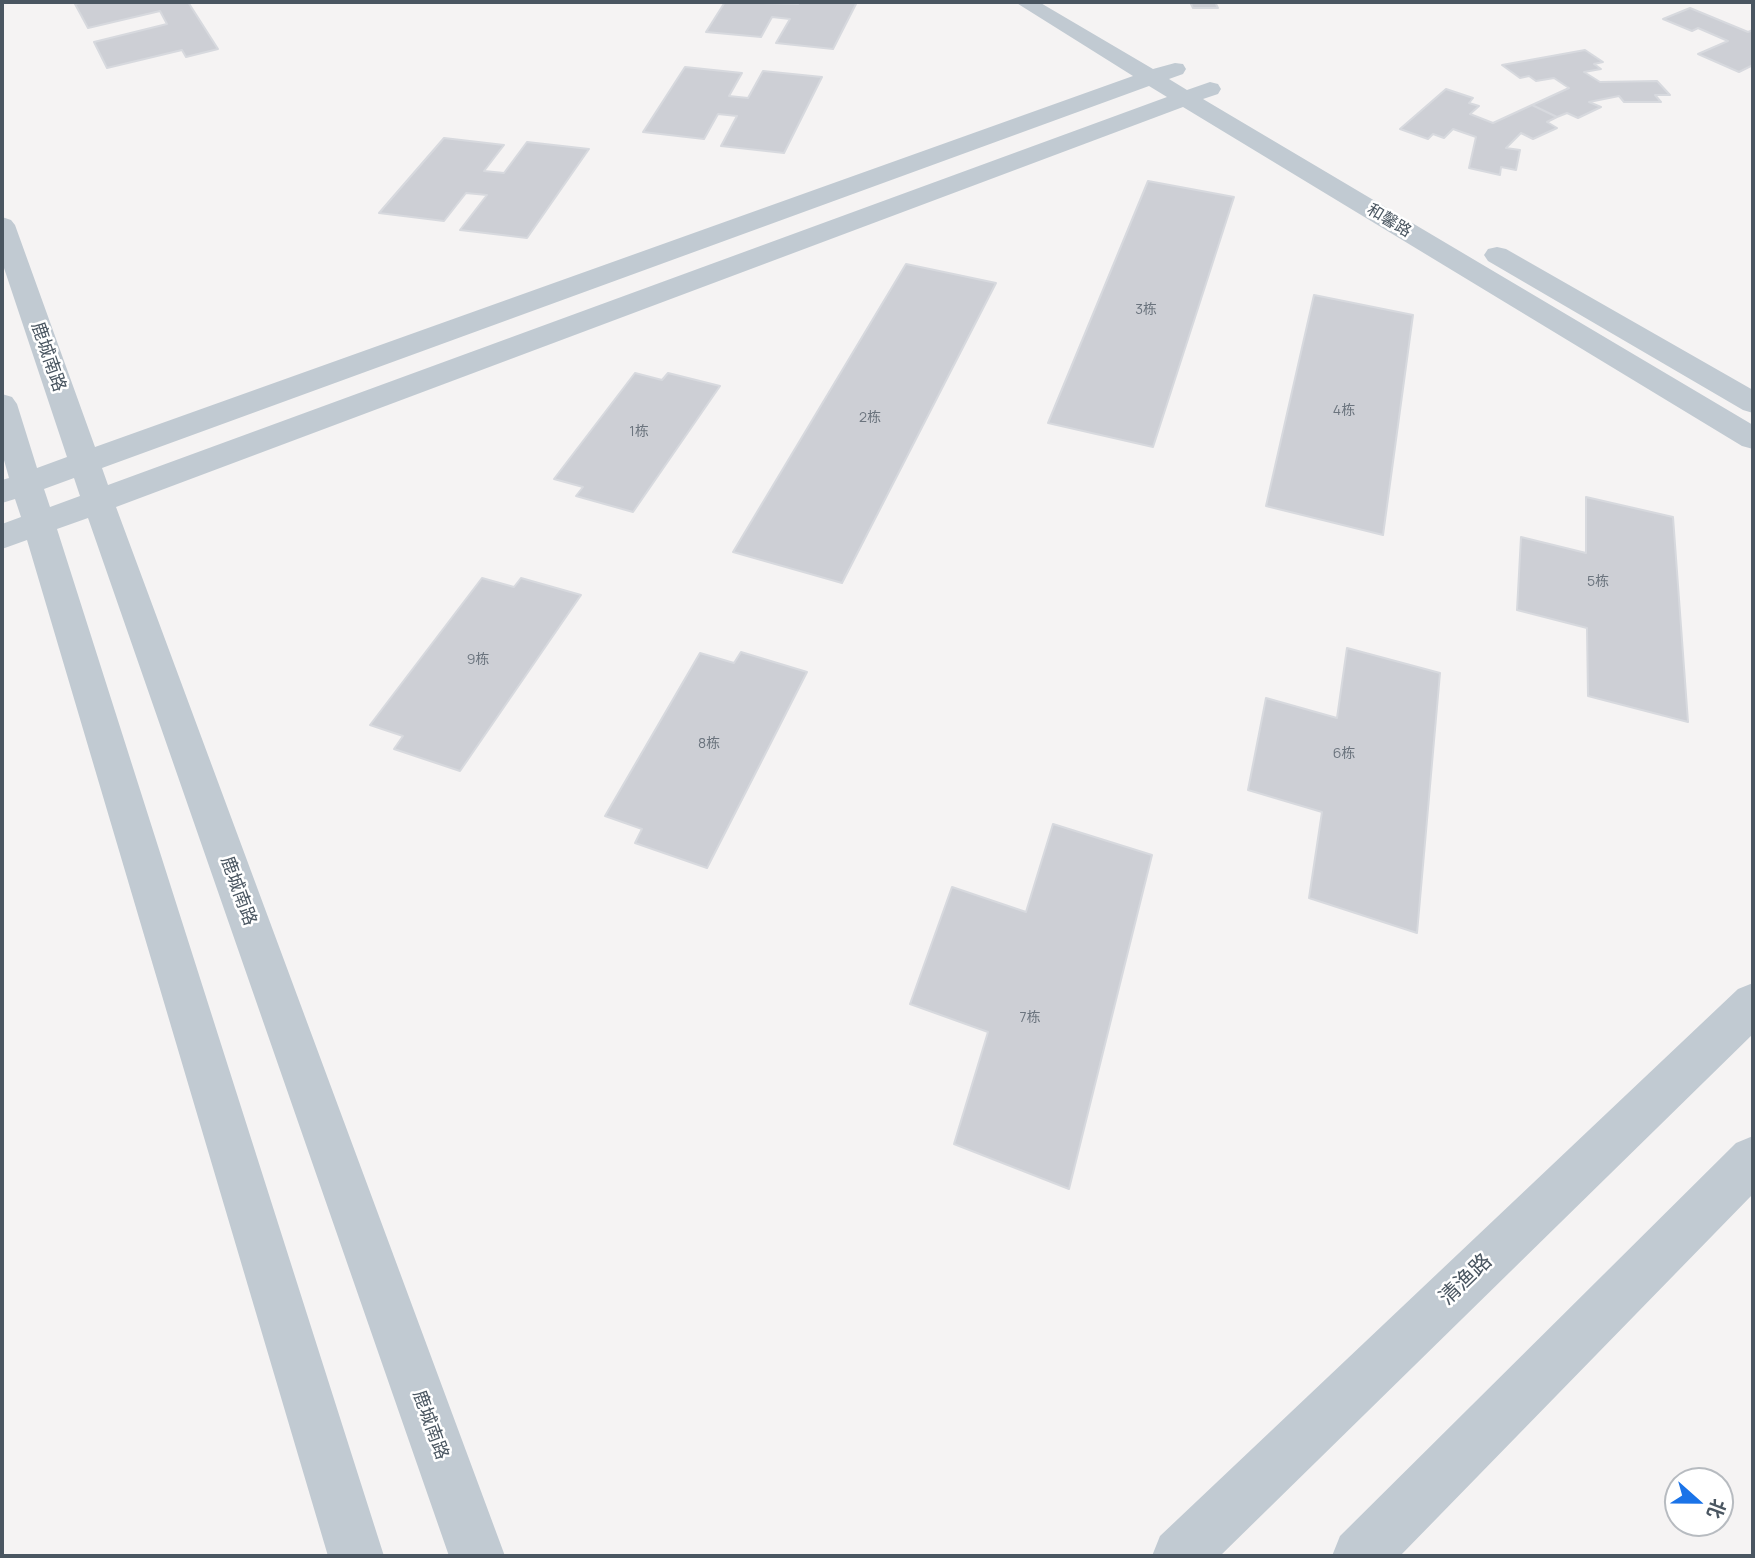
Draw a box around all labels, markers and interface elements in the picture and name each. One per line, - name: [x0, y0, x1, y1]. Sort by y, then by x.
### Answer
- street label: 和馨路: [1363, 200, 1415, 242]
- house number: 3栋: [1135, 302, 1157, 318]
- street label: 鹿城南路: [26, 319, 70, 395]
- house number: 4栋: [1333, 403, 1355, 419]
- house number: 2栋: [859, 410, 881, 426]
- house number: 1栋: [629, 424, 649, 440]
- house number: 5栋: [1587, 574, 1609, 590]
- house number: 9栋: [467, 652, 489, 668]
- house number: 8栋: [698, 736, 720, 752]
- house number: 6栋: [1333, 746, 1355, 762]
- street label: 鹿城南路: [216, 853, 260, 929]
- house number: 7栋: [1019, 1010, 1041, 1026]
- street label: 清渔路: [1435, 1249, 1497, 1311]
- street label: 鹿城南路: [408, 1387, 452, 1463]
- north arrow: [1664, 1467, 1734, 1537]
- text: 北: [1701, 1495, 1732, 1522]

